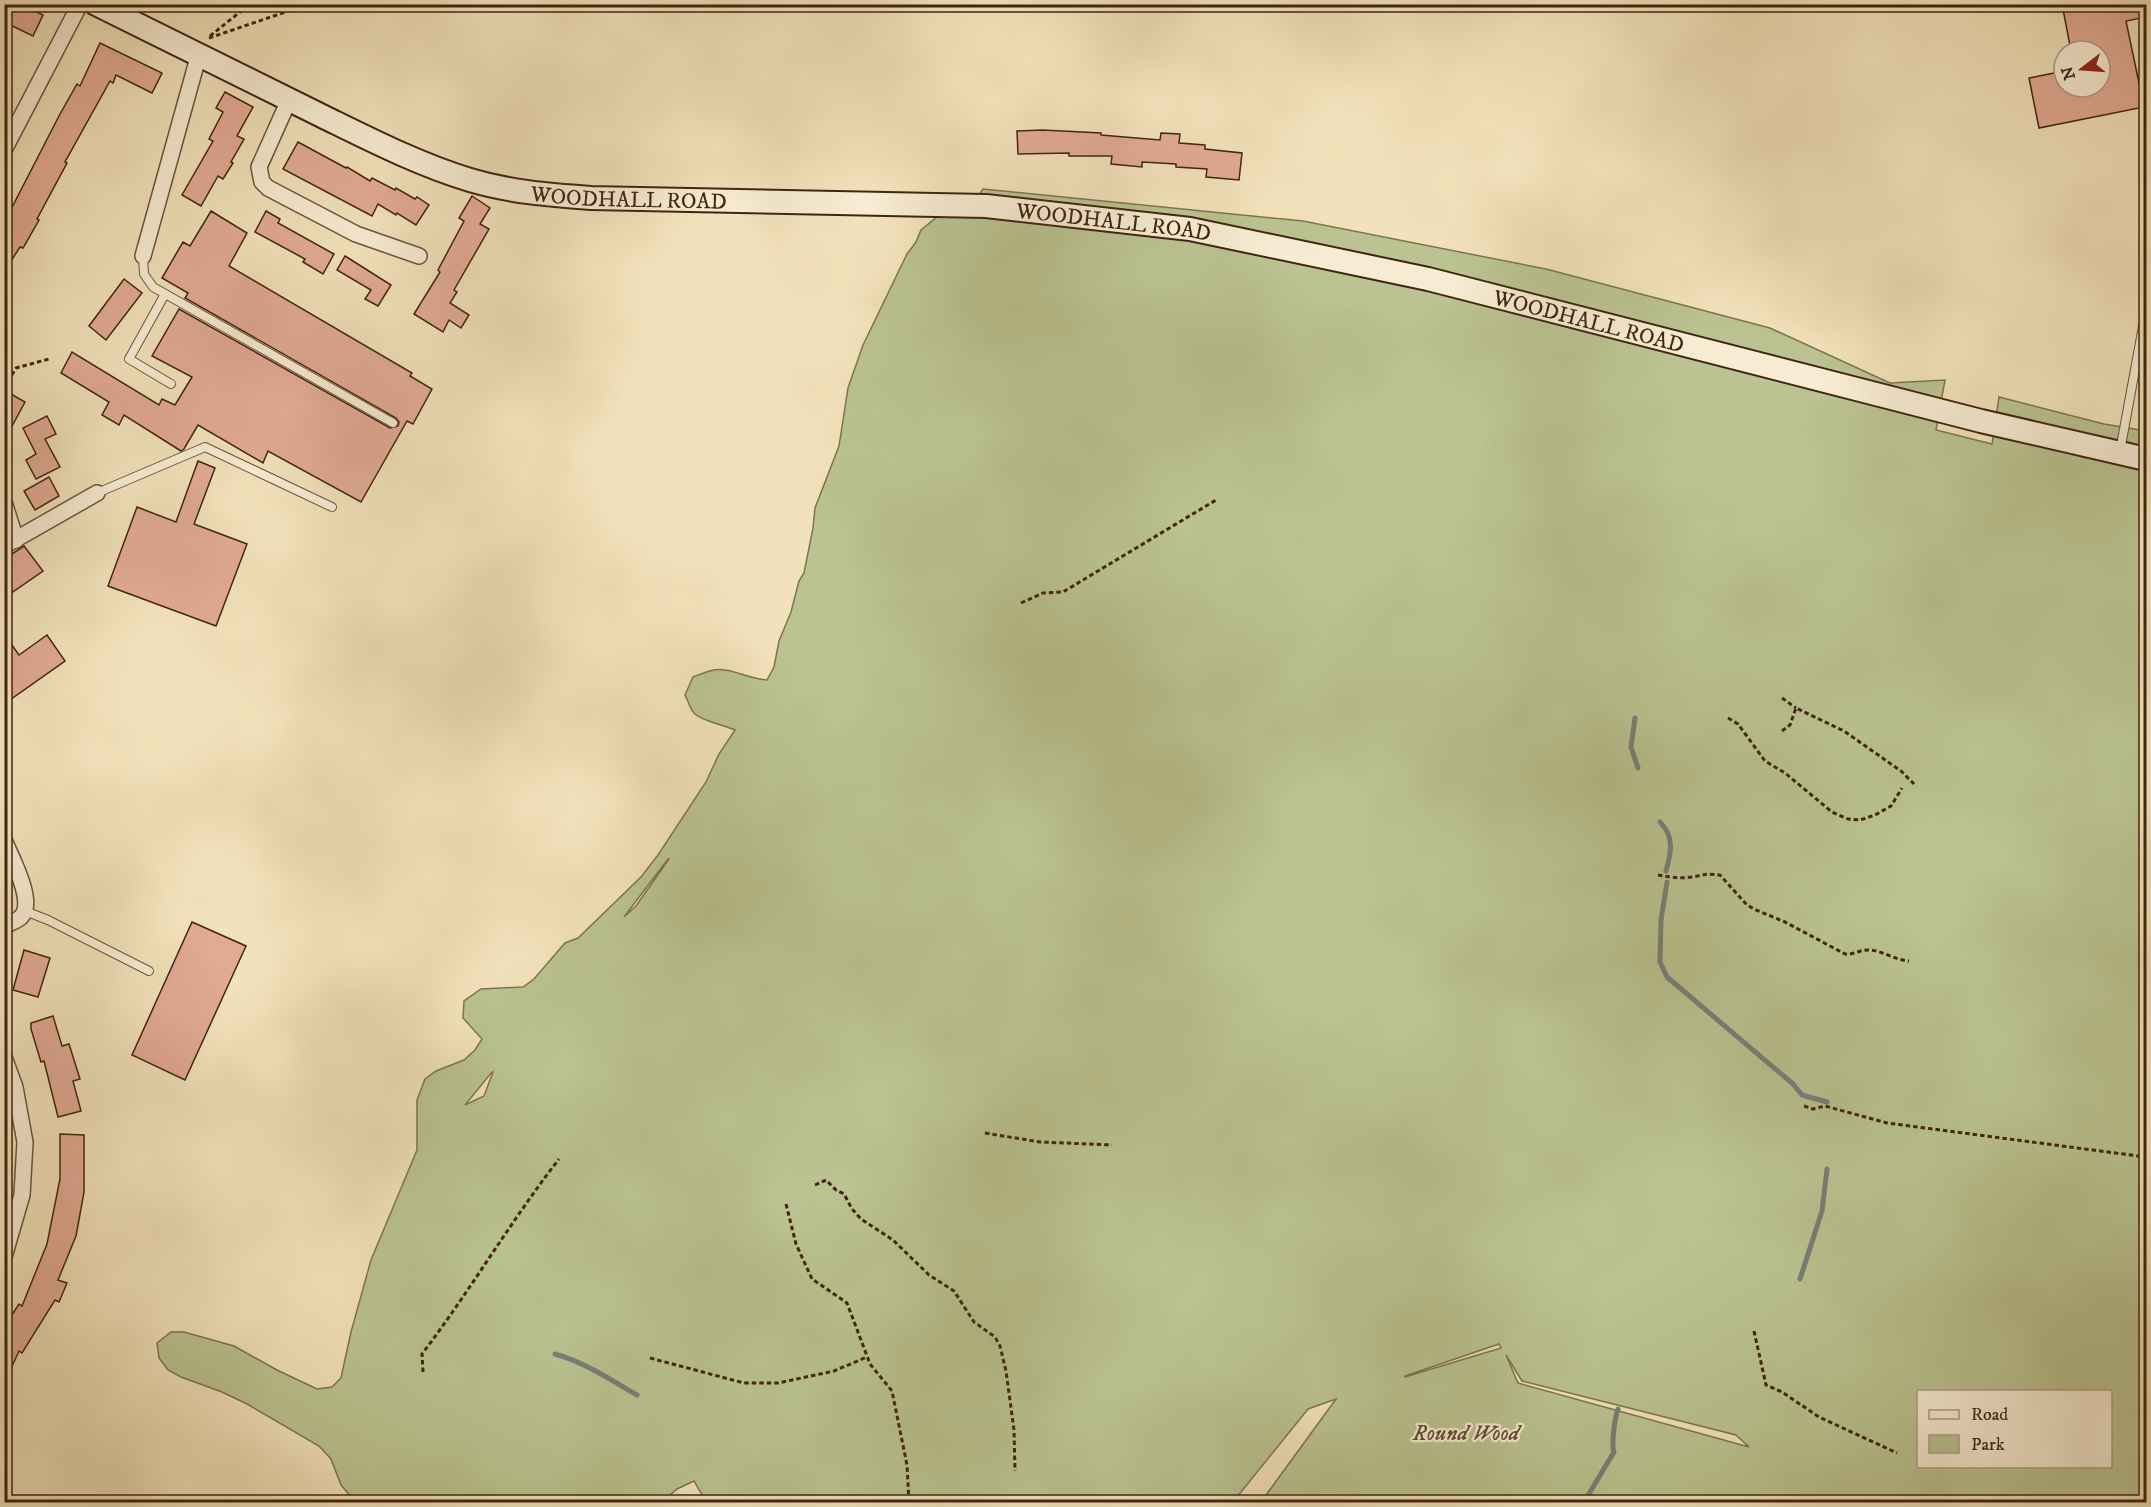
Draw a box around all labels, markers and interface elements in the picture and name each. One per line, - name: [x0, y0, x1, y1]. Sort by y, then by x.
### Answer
- north arrow: [2052, 39, 2112, 99]
- text: N: [2057, 64, 2080, 82]
- street label: WOODHALL ROAD: [528, 181, 727, 216]
- street label: WOODHALL ROAD: [1014, 197, 1213, 248]
- street label: WOODHALL ROAD: [1489, 284, 1687, 359]
- legend: [1917, 1390, 2112, 1468]
- text: Road: [1971, 1404, 2008, 1426]
- park label: Round Wood: [1412, 1420, 1523, 1447]
- text: Park: [1971, 1434, 2005, 1456]

